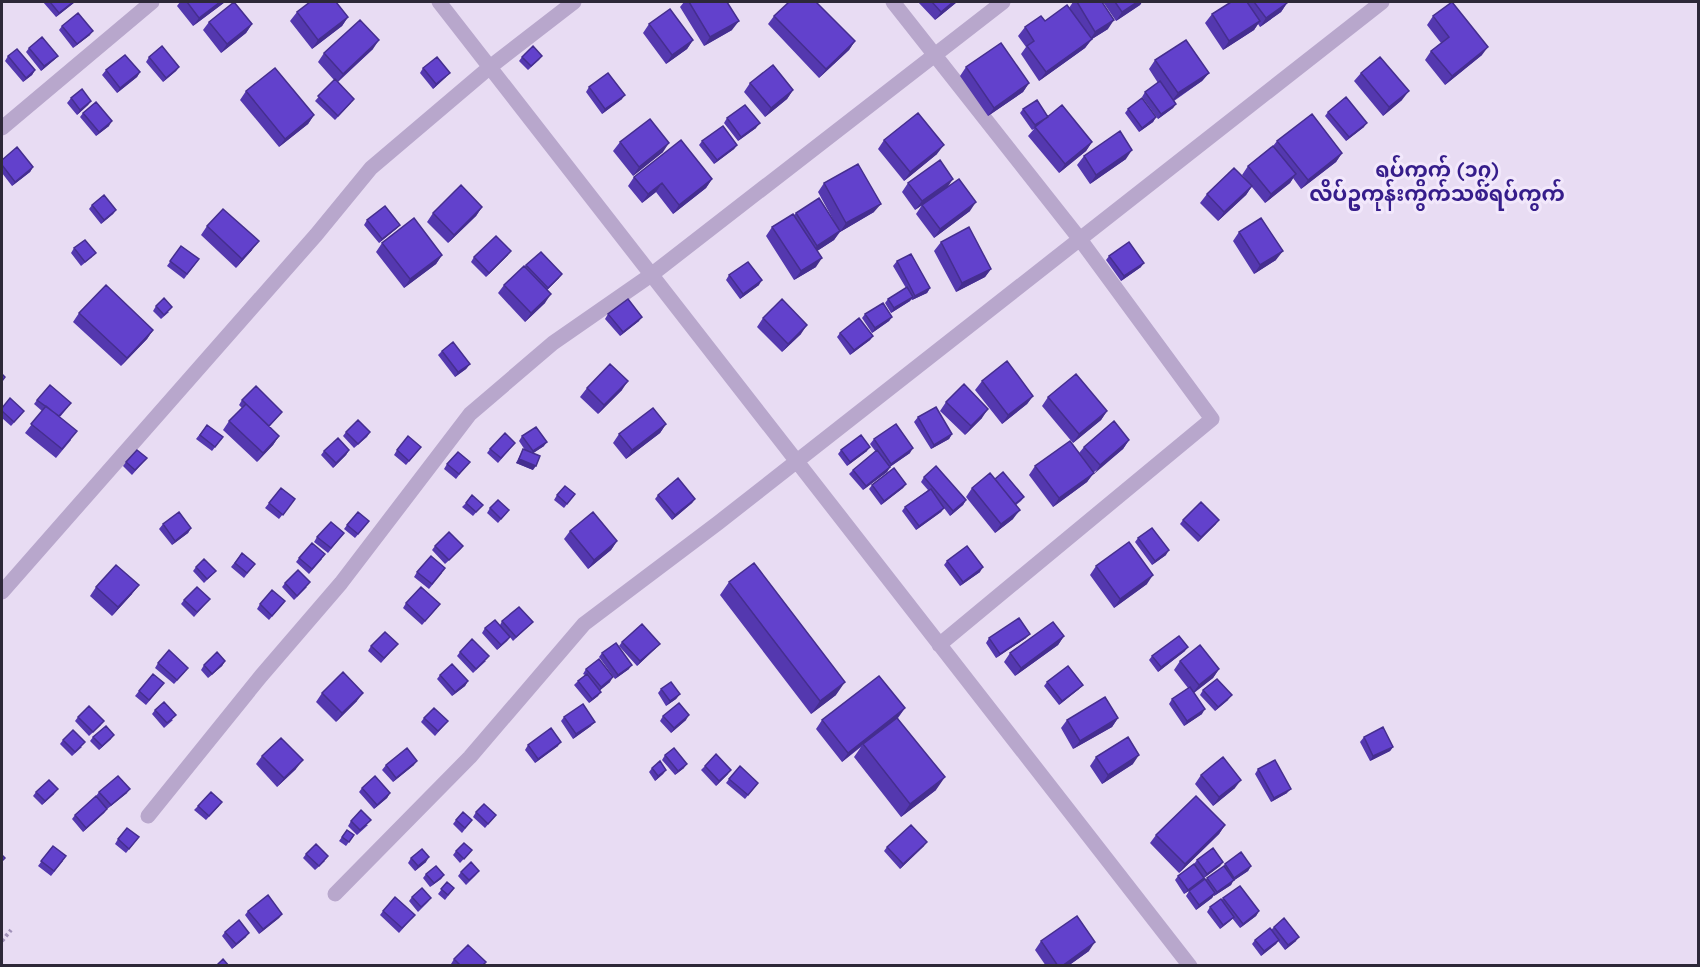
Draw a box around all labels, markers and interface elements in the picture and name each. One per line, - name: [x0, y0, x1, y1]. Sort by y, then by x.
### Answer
- district label: ရပ်ကွက် (၁၇) လိပ်ဥကုန်းကွက်သစ်ရပ်ကွက်: [1309, 154, 1565, 211]

